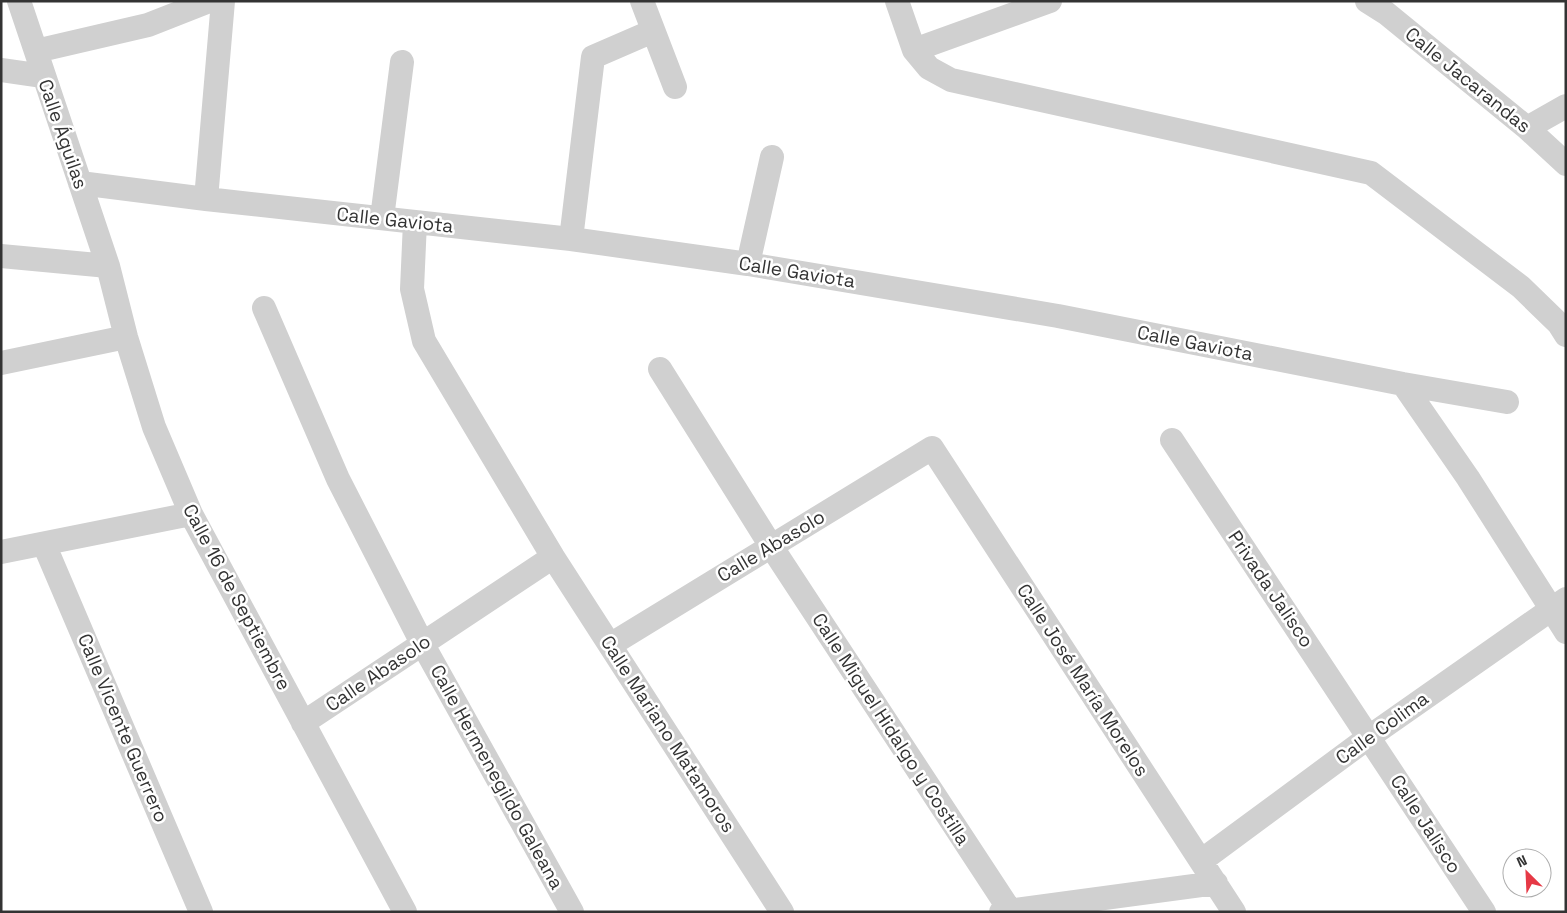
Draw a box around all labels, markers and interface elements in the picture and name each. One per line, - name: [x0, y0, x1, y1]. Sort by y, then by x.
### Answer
- street label: Calle Jacarandas: [1400, 22, 1536, 138]
- street label: Calle Águilas: [33, 76, 93, 192]
- street label: Calle Gaviota: [335, 201, 455, 239]
- street label: Calle Gaviota: [737, 250, 857, 294]
- street label: Calle Gaviota: [1135, 320, 1255, 366]
- street label: Calle 16 de Septiembre: [177, 500, 297, 694]
- street label: Calle Abasolo: [712, 504, 830, 588]
- street label: Privada Jalisco: [1223, 526, 1319, 652]
- street label: Calle José María Morelos: [1011, 579, 1155, 781]
- street label: Calle Miguel Hidalgo y Costilla: [806, 608, 976, 850]
- street label: Calle Abasolo: [321, 629, 435, 717]
- street label: Calle Vicente Guerrero: [72, 630, 174, 826]
- street label: Calle Mariano Matamoros: [595, 631, 741, 837]
- street label: Calle Hermenegildo Galeana: [425, 660, 569, 894]
- street label: Calle Colima: [1331, 686, 1434, 770]
- street label: Calle Jalisco: [1385, 770, 1467, 878]
- north arrow: [1502, 848, 1552, 898]
- text: N: [1514, 851, 1530, 871]

